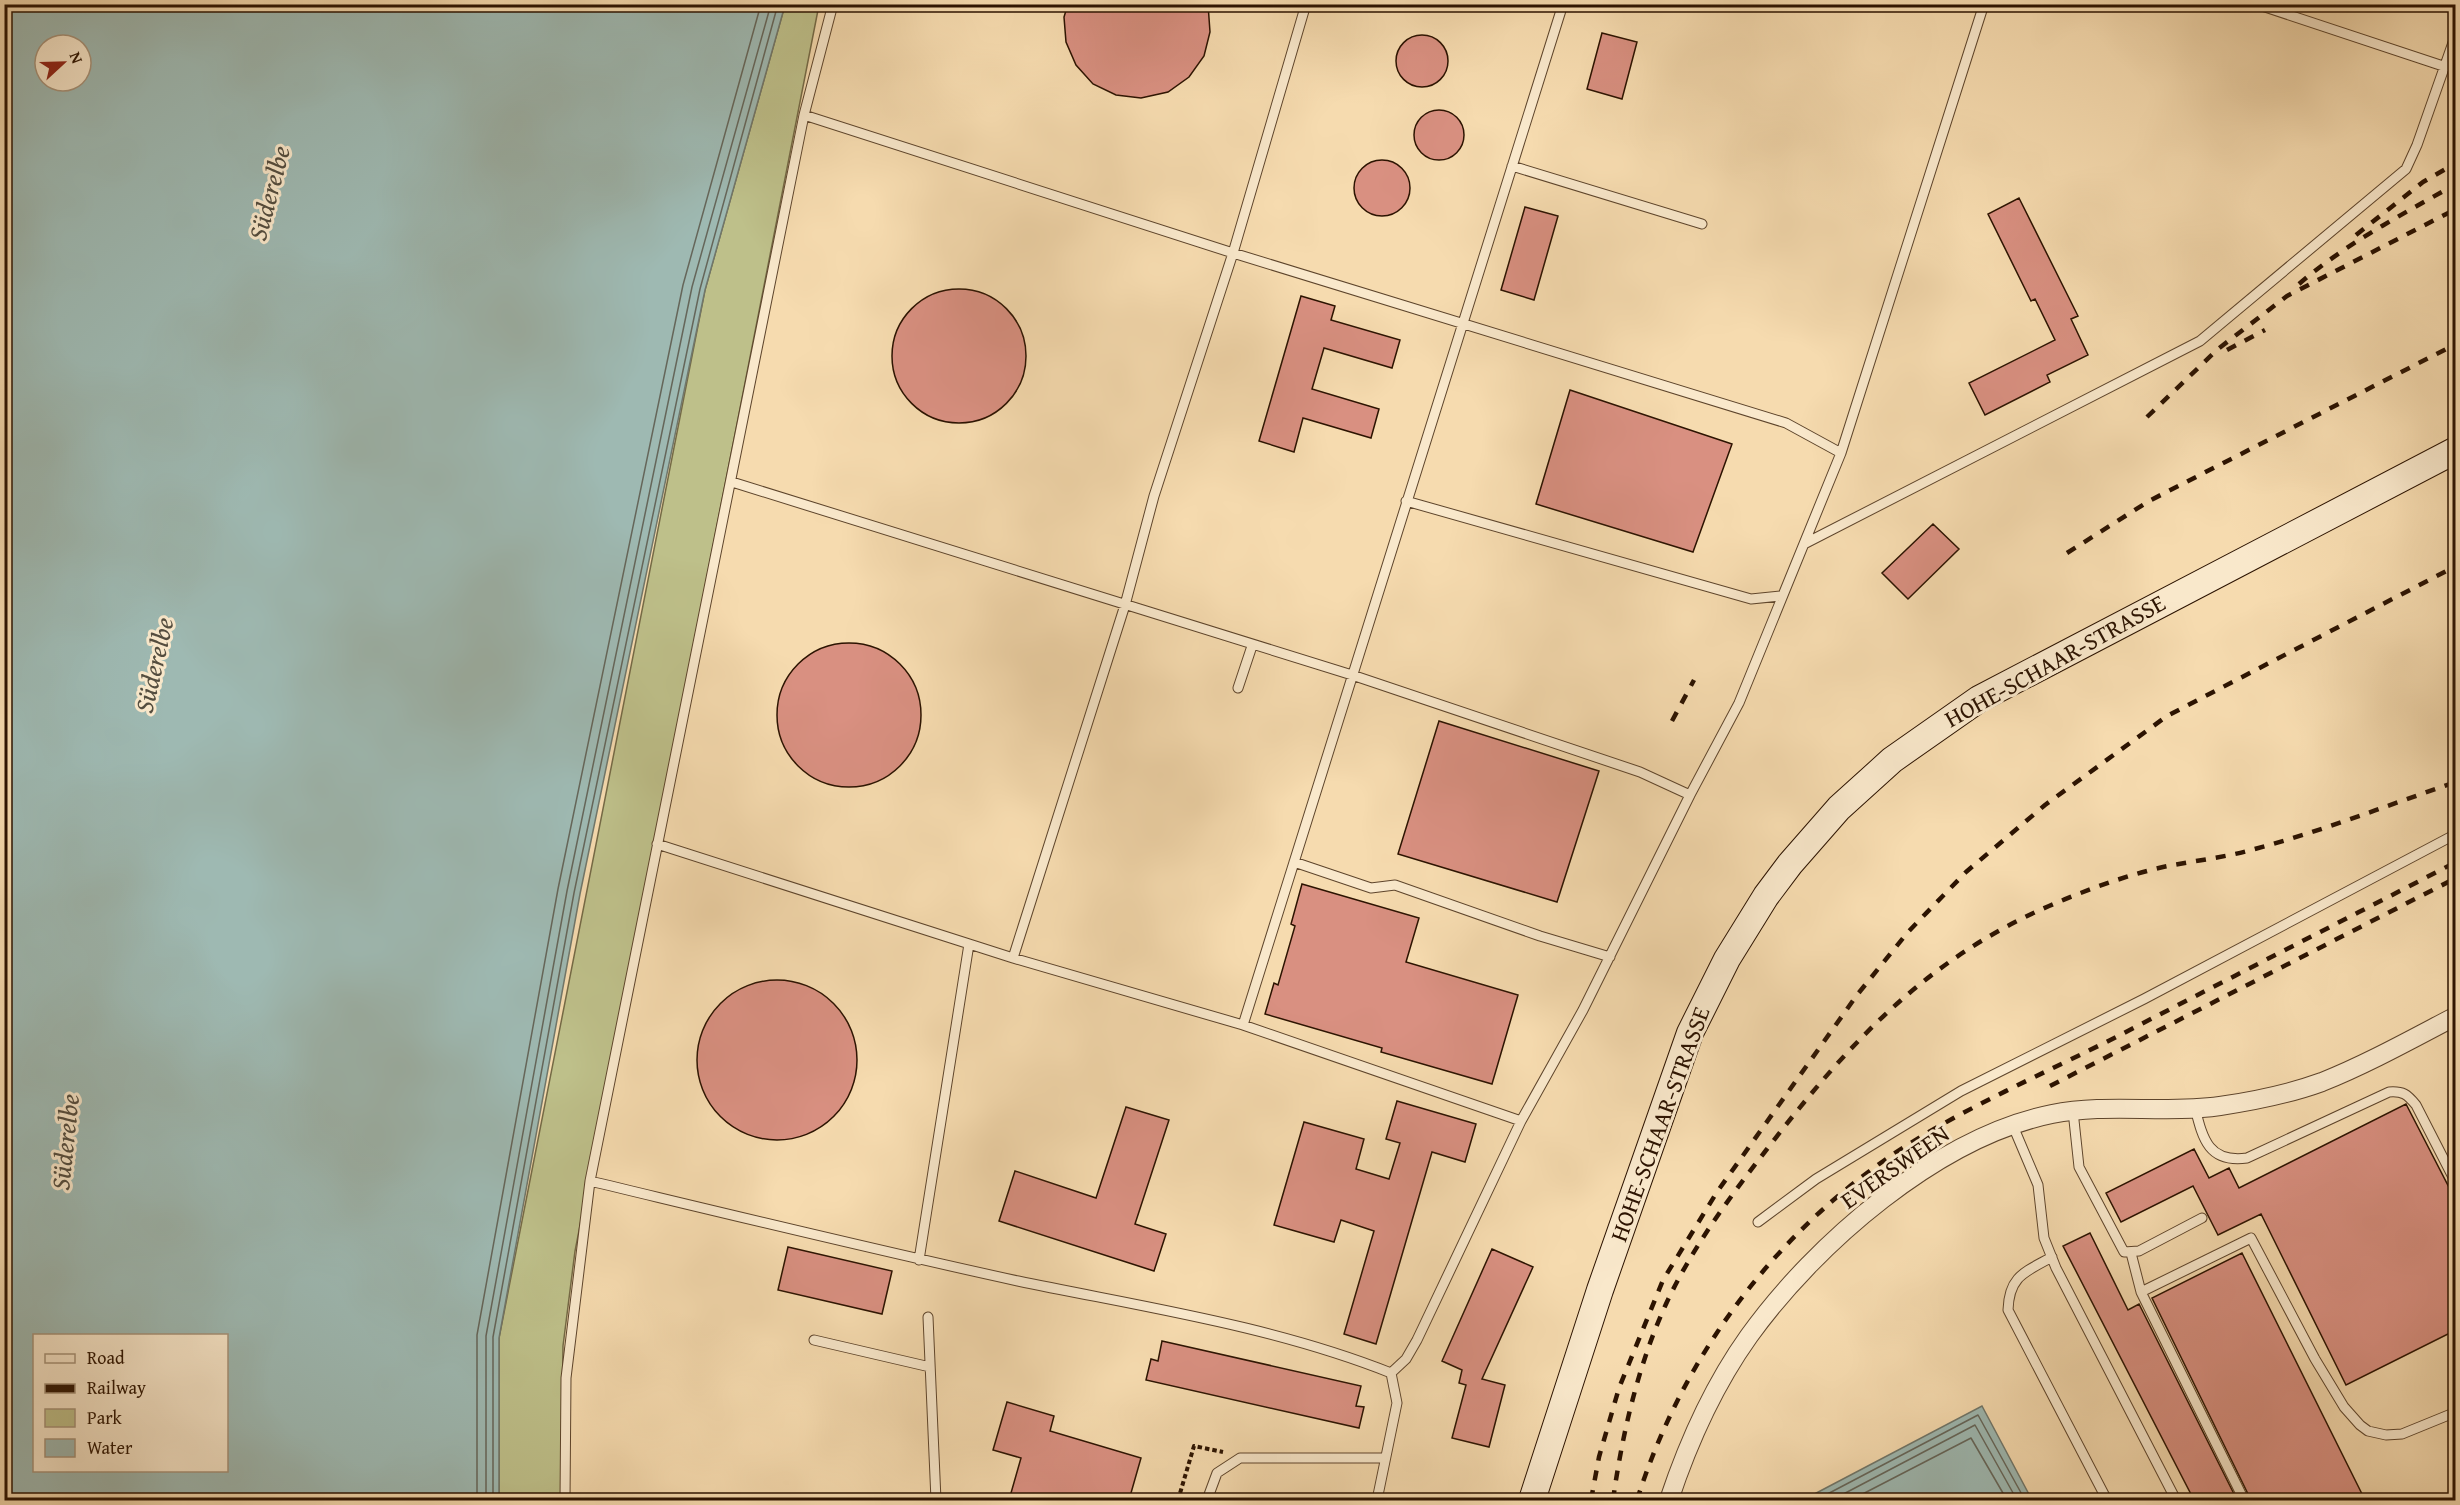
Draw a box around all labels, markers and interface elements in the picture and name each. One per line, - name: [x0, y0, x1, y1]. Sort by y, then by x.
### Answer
- north arrow: [33, 33, 93, 93]
- text: N: [64, 48, 90, 67]
- water label: Süderelbe: [237, 141, 300, 245]
- street label: HOHE-SCHAAR-STRASSE: [1938, 585, 2172, 736]
- water label: Süderelbe: [124, 613, 183, 716]
- street label: HOHE-SCHAAR-STRASSE: [1601, 1001, 1718, 1246]
- water label: Süderelbe: [40, 1092, 89, 1192]
- street label: EVERSWEEN: [1833, 1116, 1957, 1217]
- legend: [33, 1334, 228, 1472]
- text: Road: [87, 1344, 125, 1371]
- text: Railway: [87, 1374, 146, 1401]
- text: Park: [87, 1404, 123, 1431]
- text: Water: [87, 1434, 133, 1461]

